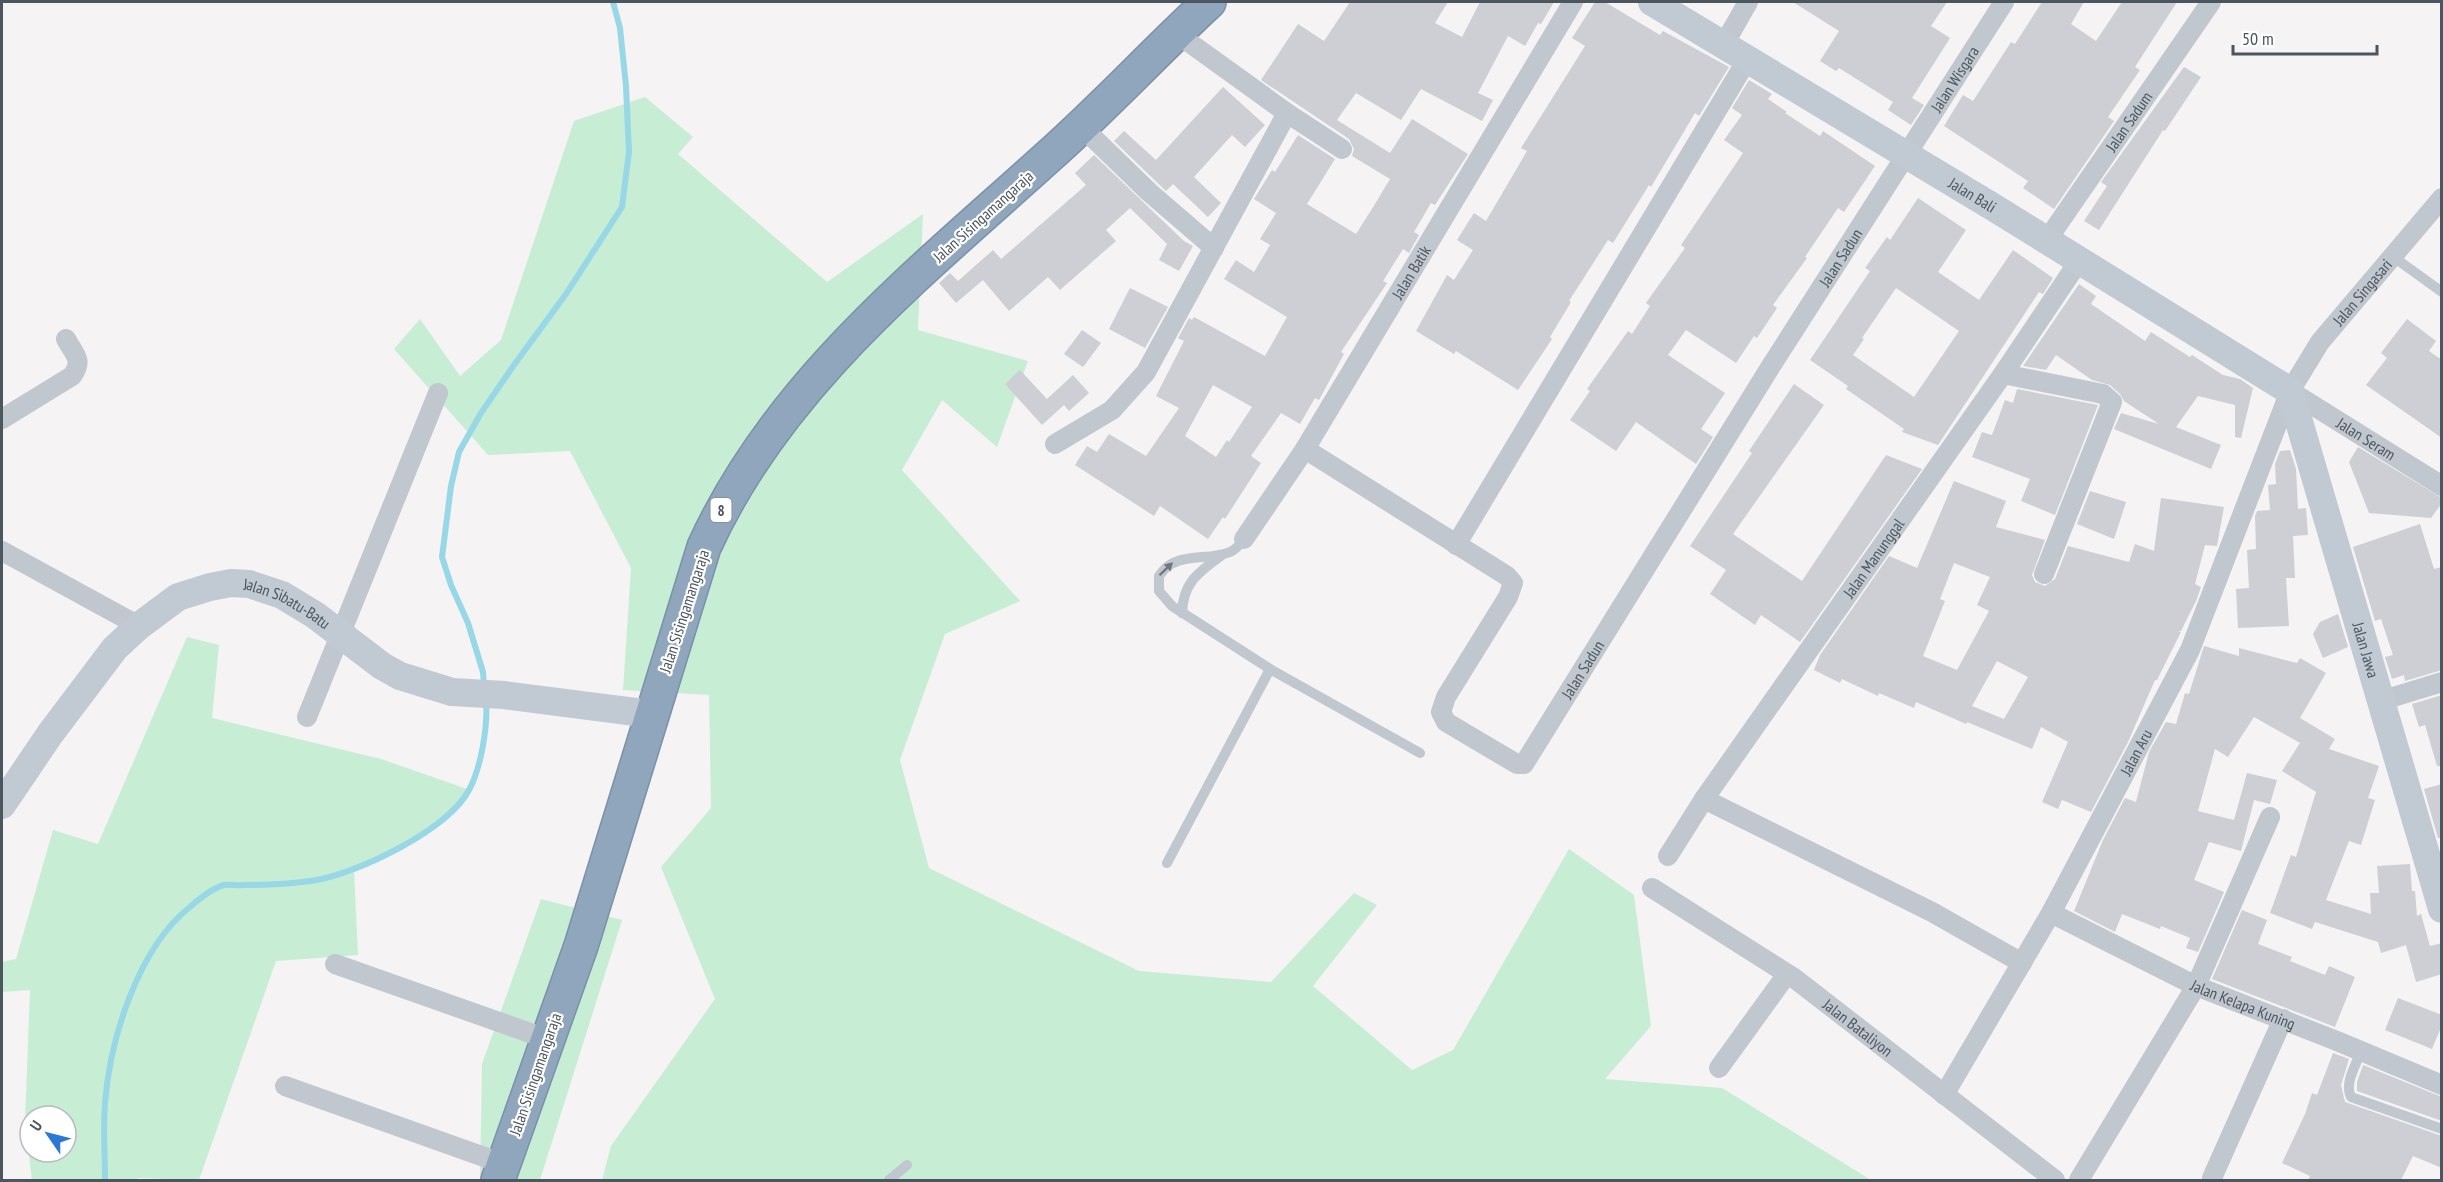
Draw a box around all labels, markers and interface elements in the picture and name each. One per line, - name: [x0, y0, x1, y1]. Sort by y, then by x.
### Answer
- scale bar: [2233, 18, 2377, 56]
- text: 50 m: [2242, 27, 2274, 50]
- street label: Jalan Wisgara: [1926, 42, 1983, 117]
- street label: Jalan Sadum: [2100, 88, 2156, 156]
- street label: Jalan Sisingamangaraja: [928, 166, 1037, 267]
- street label: Jalan Bali: [1944, 172, 2000, 217]
- street label: Jalan Sadun: [1814, 225, 1866, 291]
- street label: Jalan Batik: [1387, 241, 1435, 303]
- street label: Jalan Singasari: [2328, 255, 2396, 330]
- street label: Jalan Seram: [2332, 412, 2399, 465]
- road number: 8: [710, 498, 732, 522]
- street label: Jalan Manunggal: [1838, 514, 1908, 602]
- street label: Jalan Sisingamangaraja: [654, 547, 713, 676]
- one-way arrow: [1159, 562, 1174, 576]
- street label: Jalan Sibatu-Batu: [242, 574, 335, 633]
- street label: Jalan Jawa: [2348, 619, 2384, 680]
- street label: Jalan Sadun: [1556, 637, 1608, 703]
- street label: Jalan Aru: [2115, 726, 2156, 780]
- street label: Jalan Kelapa Kuning: [2186, 975, 2298, 1034]
- street label: Jalan Bataliyon: [1818, 994, 1897, 1061]
- street label: Jalan Sisingamangaraja: [504, 1010, 565, 1139]
- north arrow: [18, 1104, 78, 1164]
- text: U: [25, 1116, 46, 1135]

